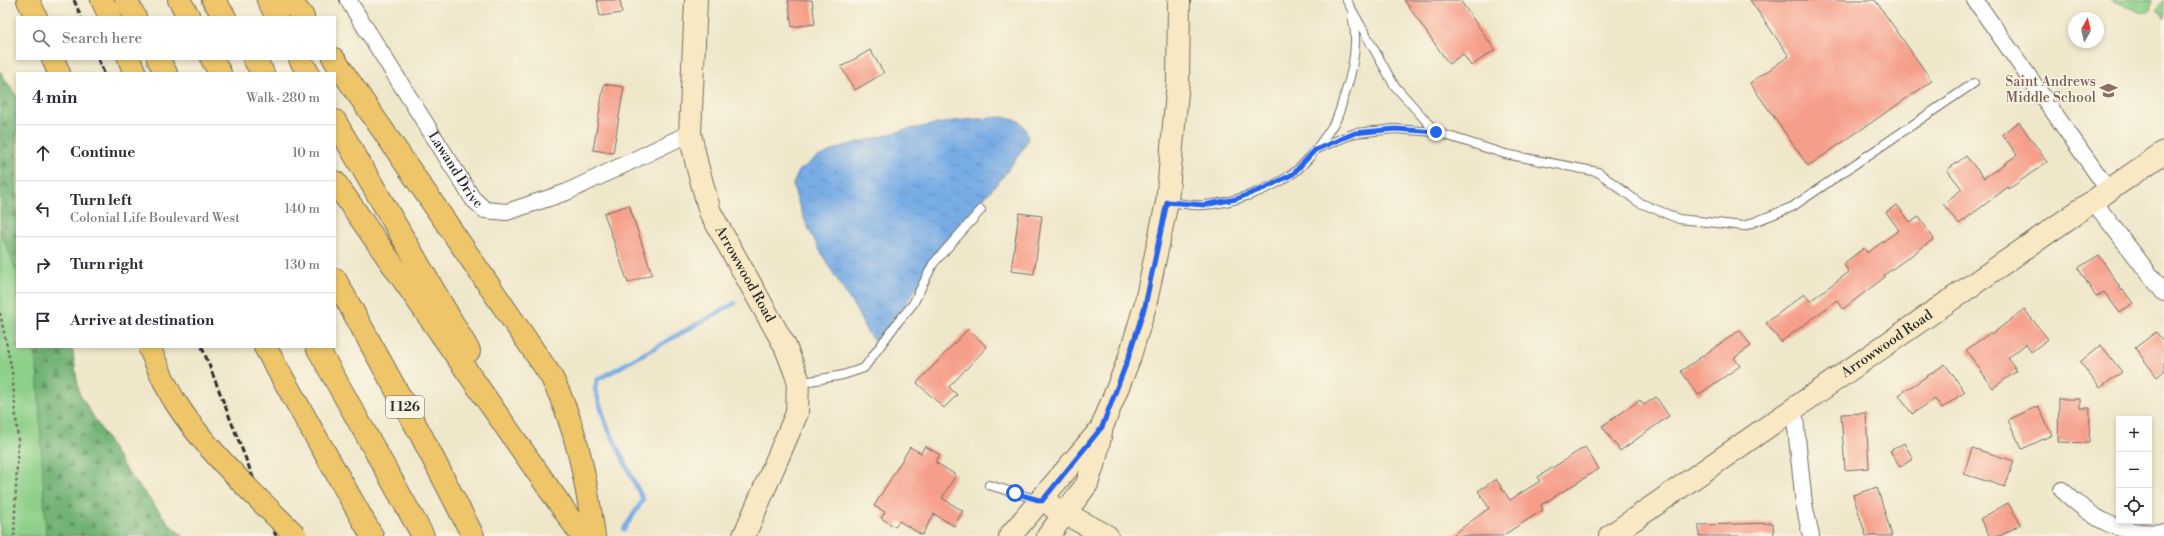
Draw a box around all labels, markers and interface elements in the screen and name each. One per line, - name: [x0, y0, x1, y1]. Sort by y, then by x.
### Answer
- north arrow: [2068, 12, 2104, 48]
- search box: [16, 16, 336, 60]
- icon: search: [30, 27, 52, 49]
- text: Search here: [62, 29, 142, 48]
- place label: Saint Andrews Middle School: [2005, 73, 2096, 107]
- school or university icon: Saint Andrews Middle School: [2099, 80, 2119, 100]
- text: 4 min: [32, 87, 77, 109]
- text: Walk · 280 m: [246, 90, 320, 106]
- route end: [1427, 123, 1445, 141]
- street label: Lawand Drive: [424, 128, 486, 212]
- icon: ahead: [32, 142, 54, 164]
- text: Continue: [70, 143, 135, 162]
- text: 10 m: [292, 145, 320, 161]
- text: Turn left: [70, 191, 132, 210]
- icon: left: [32, 198, 54, 220]
- text: 140 m: [284, 201, 320, 217]
- text: Colonial Life Boulevard West: [70, 210, 240, 226]
- street label: Arrowwood Road: [710, 222, 779, 326]
- icon: right: [32, 254, 54, 276]
- text: Turn right: [70, 255, 144, 274]
- text: 130 m: [285, 257, 320, 273]
- street label: Arrowwood Road: [1837, 306, 1936, 383]
- icon: arrive: [32, 310, 54, 332]
- text: Arrive at destination: [70, 311, 214, 330]
- road number: I 126: [386, 396, 424, 418]
- map controls: [2116, 416, 2152, 524]
- button: +: [2116, 416, 2152, 452]
- button: −: [2116, 452, 2152, 488]
- route start: [1006, 484, 1024, 502]
- button: locate: [2116, 488, 2152, 524]

